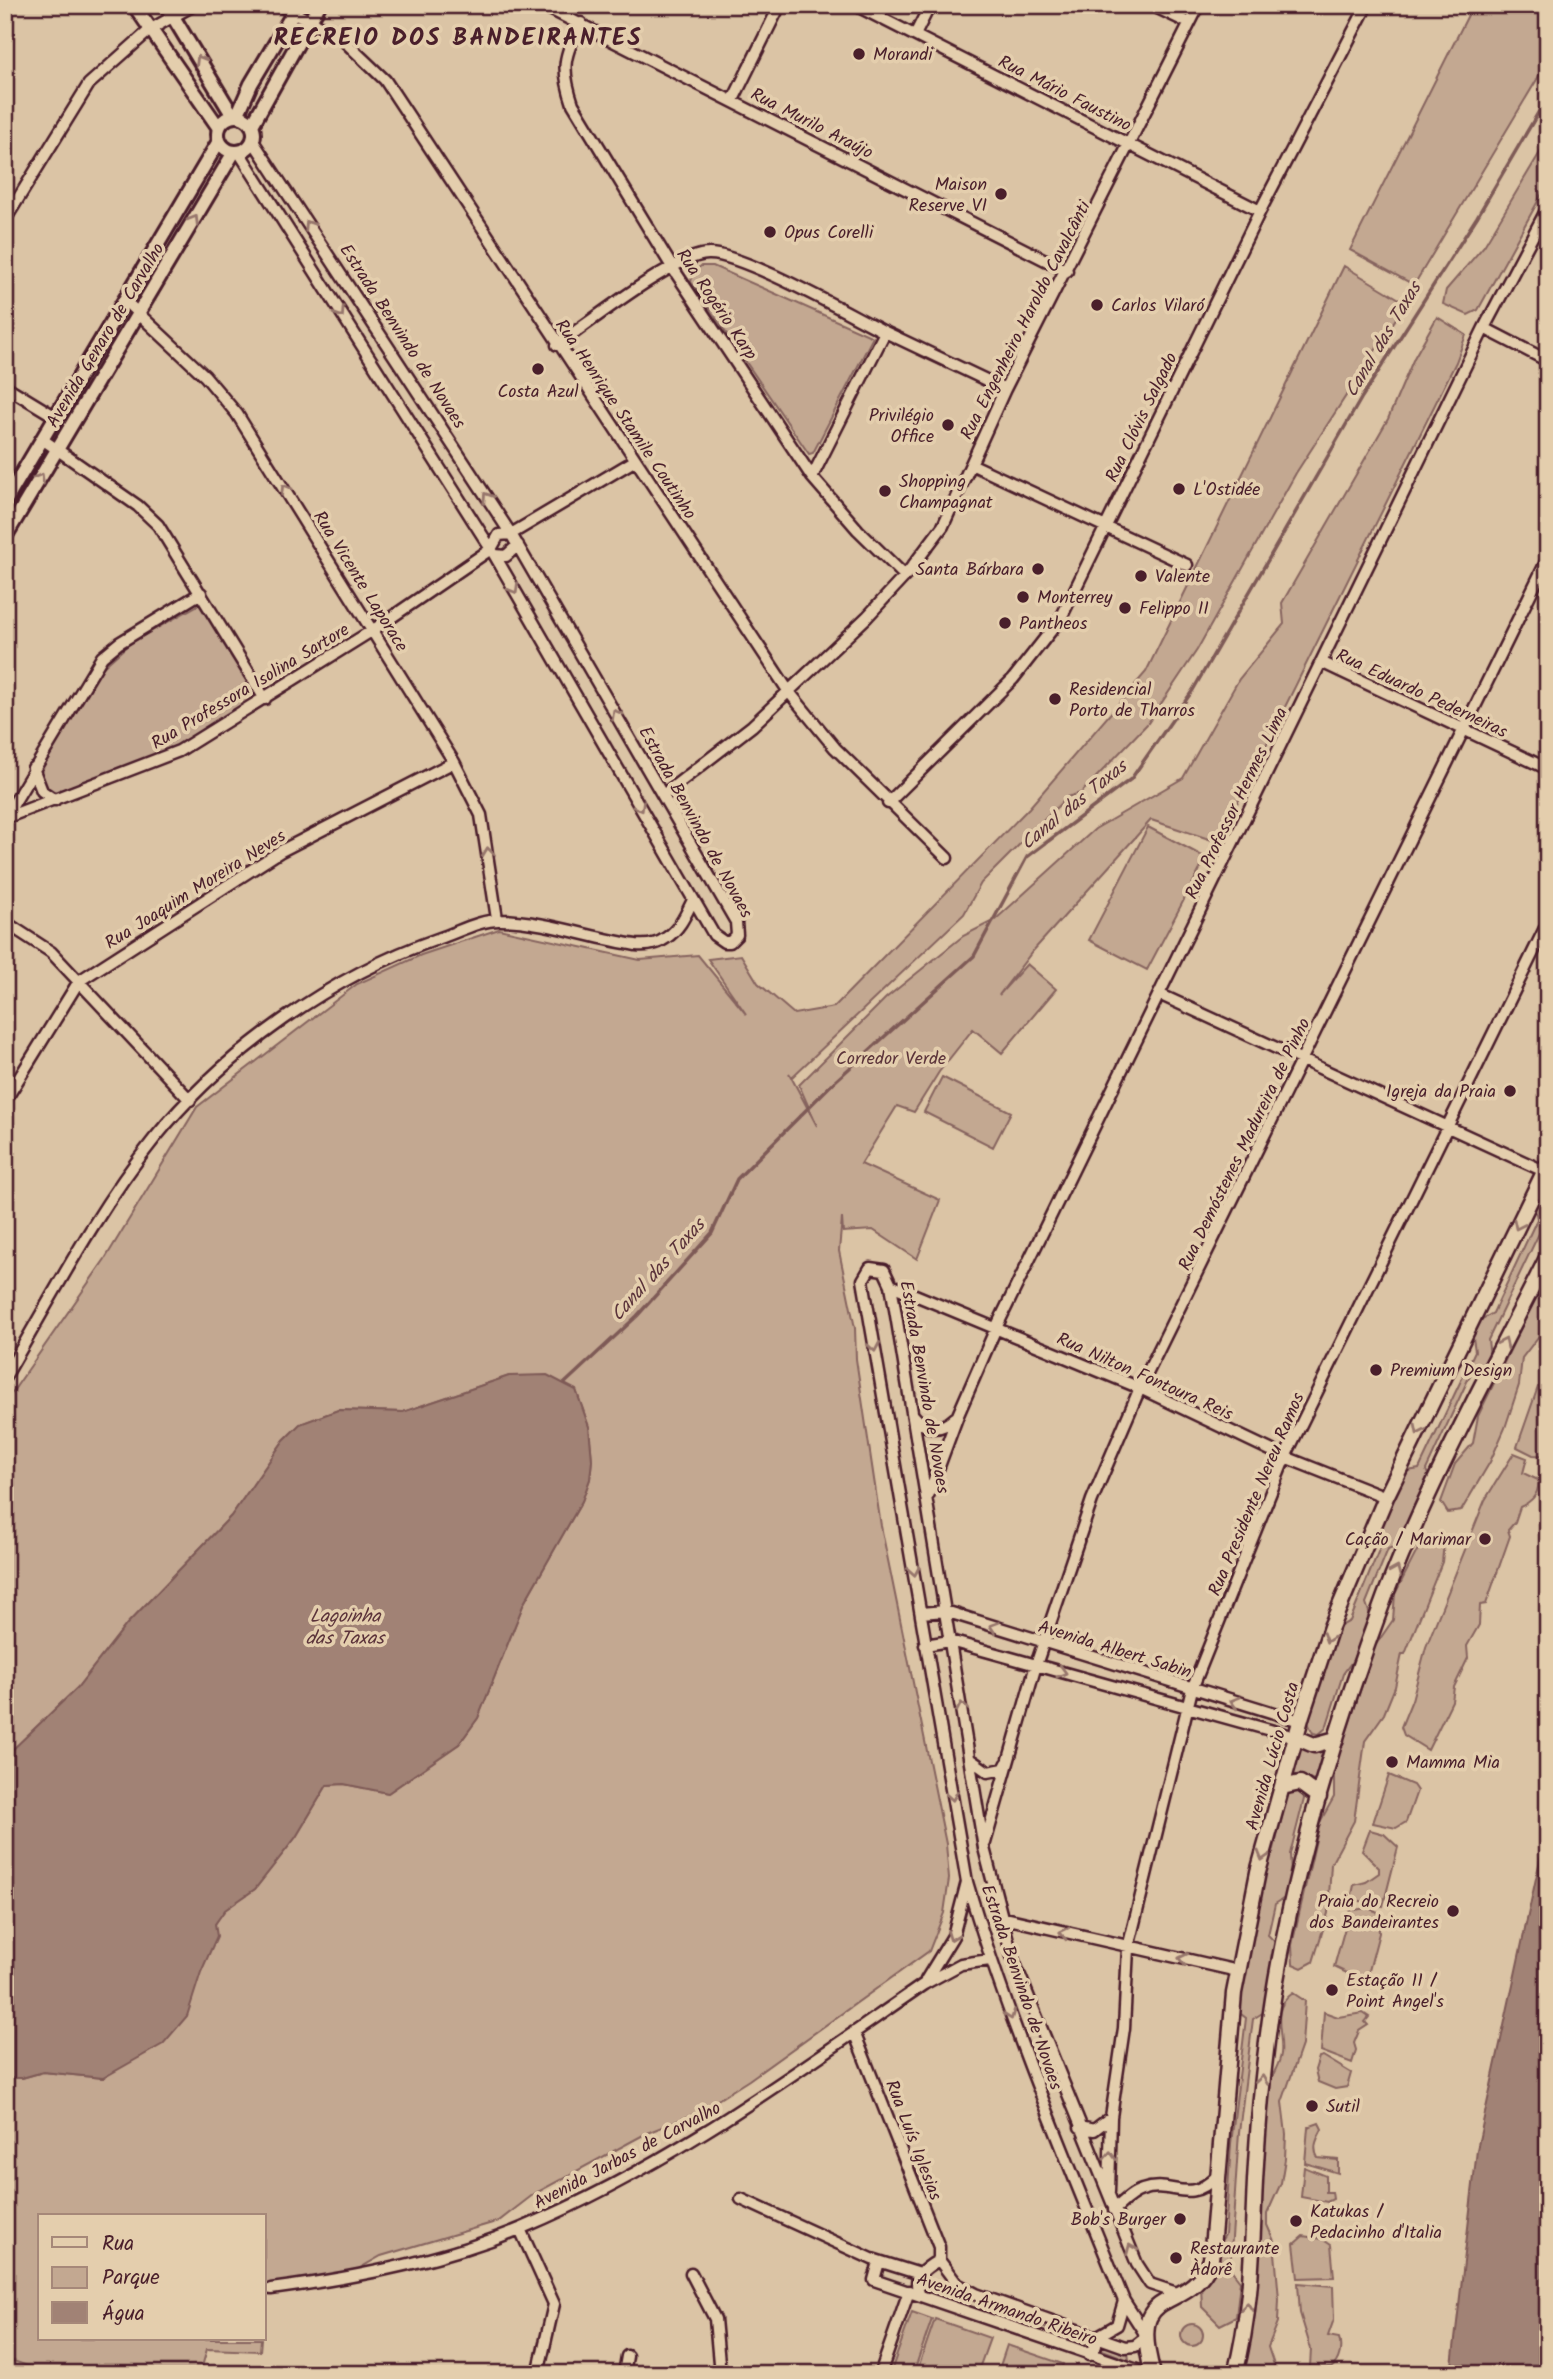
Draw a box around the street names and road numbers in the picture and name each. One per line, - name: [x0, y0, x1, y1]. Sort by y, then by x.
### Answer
- street label: Rua Mário Faustino: [993, 48, 1136, 140]
- street label: Rua Murilo Araújo: [745, 81, 878, 168]
- street label: Rua Engenheiro Haroldo Cavalcânti: [953, 195, 1100, 445]
- street label: Avenida Genaro de Carvalho: [39, 238, 173, 434]
- street label: Estrada Benvindo de Novaes: [331, 238, 473, 435]
- street label: Rua Rogério Karp: [668, 243, 764, 367]
- street label: Rua Henrique Stamile Coutinho: [547, 314, 703, 526]
- street label: Rua Clóvis Salgado: [1098, 348, 1186, 488]
- street label: Rua Vicente Laporace: [304, 505, 415, 658]
- street label: Rua Professora Isolina Sartore: [146, 616, 356, 758]
- street label: Rua Eduardo Pederneiras: [1331, 642, 1512, 747]
- street label: Rua Professor Hermes Lima: [1178, 703, 1297, 905]
- street label: Estrada Benvindo de Novaes: [630, 721, 760, 924]
- street label: Rua Joaquim Moreira Neves: [100, 822, 292, 958]
- street label: Rua Demóstenes Madureira de Pinho: [1171, 1013, 1319, 1276]
- street label: Estrada Benvindo de Novaes: [891, 1279, 957, 1496]
- street label: Rua Nilton Fontoura Reis: [1051, 1325, 1238, 1430]
- street label: Rua Presidente Nereu Ramos: [1201, 1388, 1314, 1601]
- street label: Avenida Albert Sabin: [1034, 1613, 1195, 1688]
- street label: Avenida Lúcio Costa: [1238, 1679, 1309, 1834]
- street label: Estrada Benvindo de Novaes: [972, 1881, 1070, 2094]
- street label: Rua Luís Iglesias: [876, 2076, 949, 2205]
- street label: Avenida Jarbas de Carvalho: [529, 2095, 727, 2218]
- street label: Avenida Armando Ribeiro: [912, 2266, 1101, 2355]

